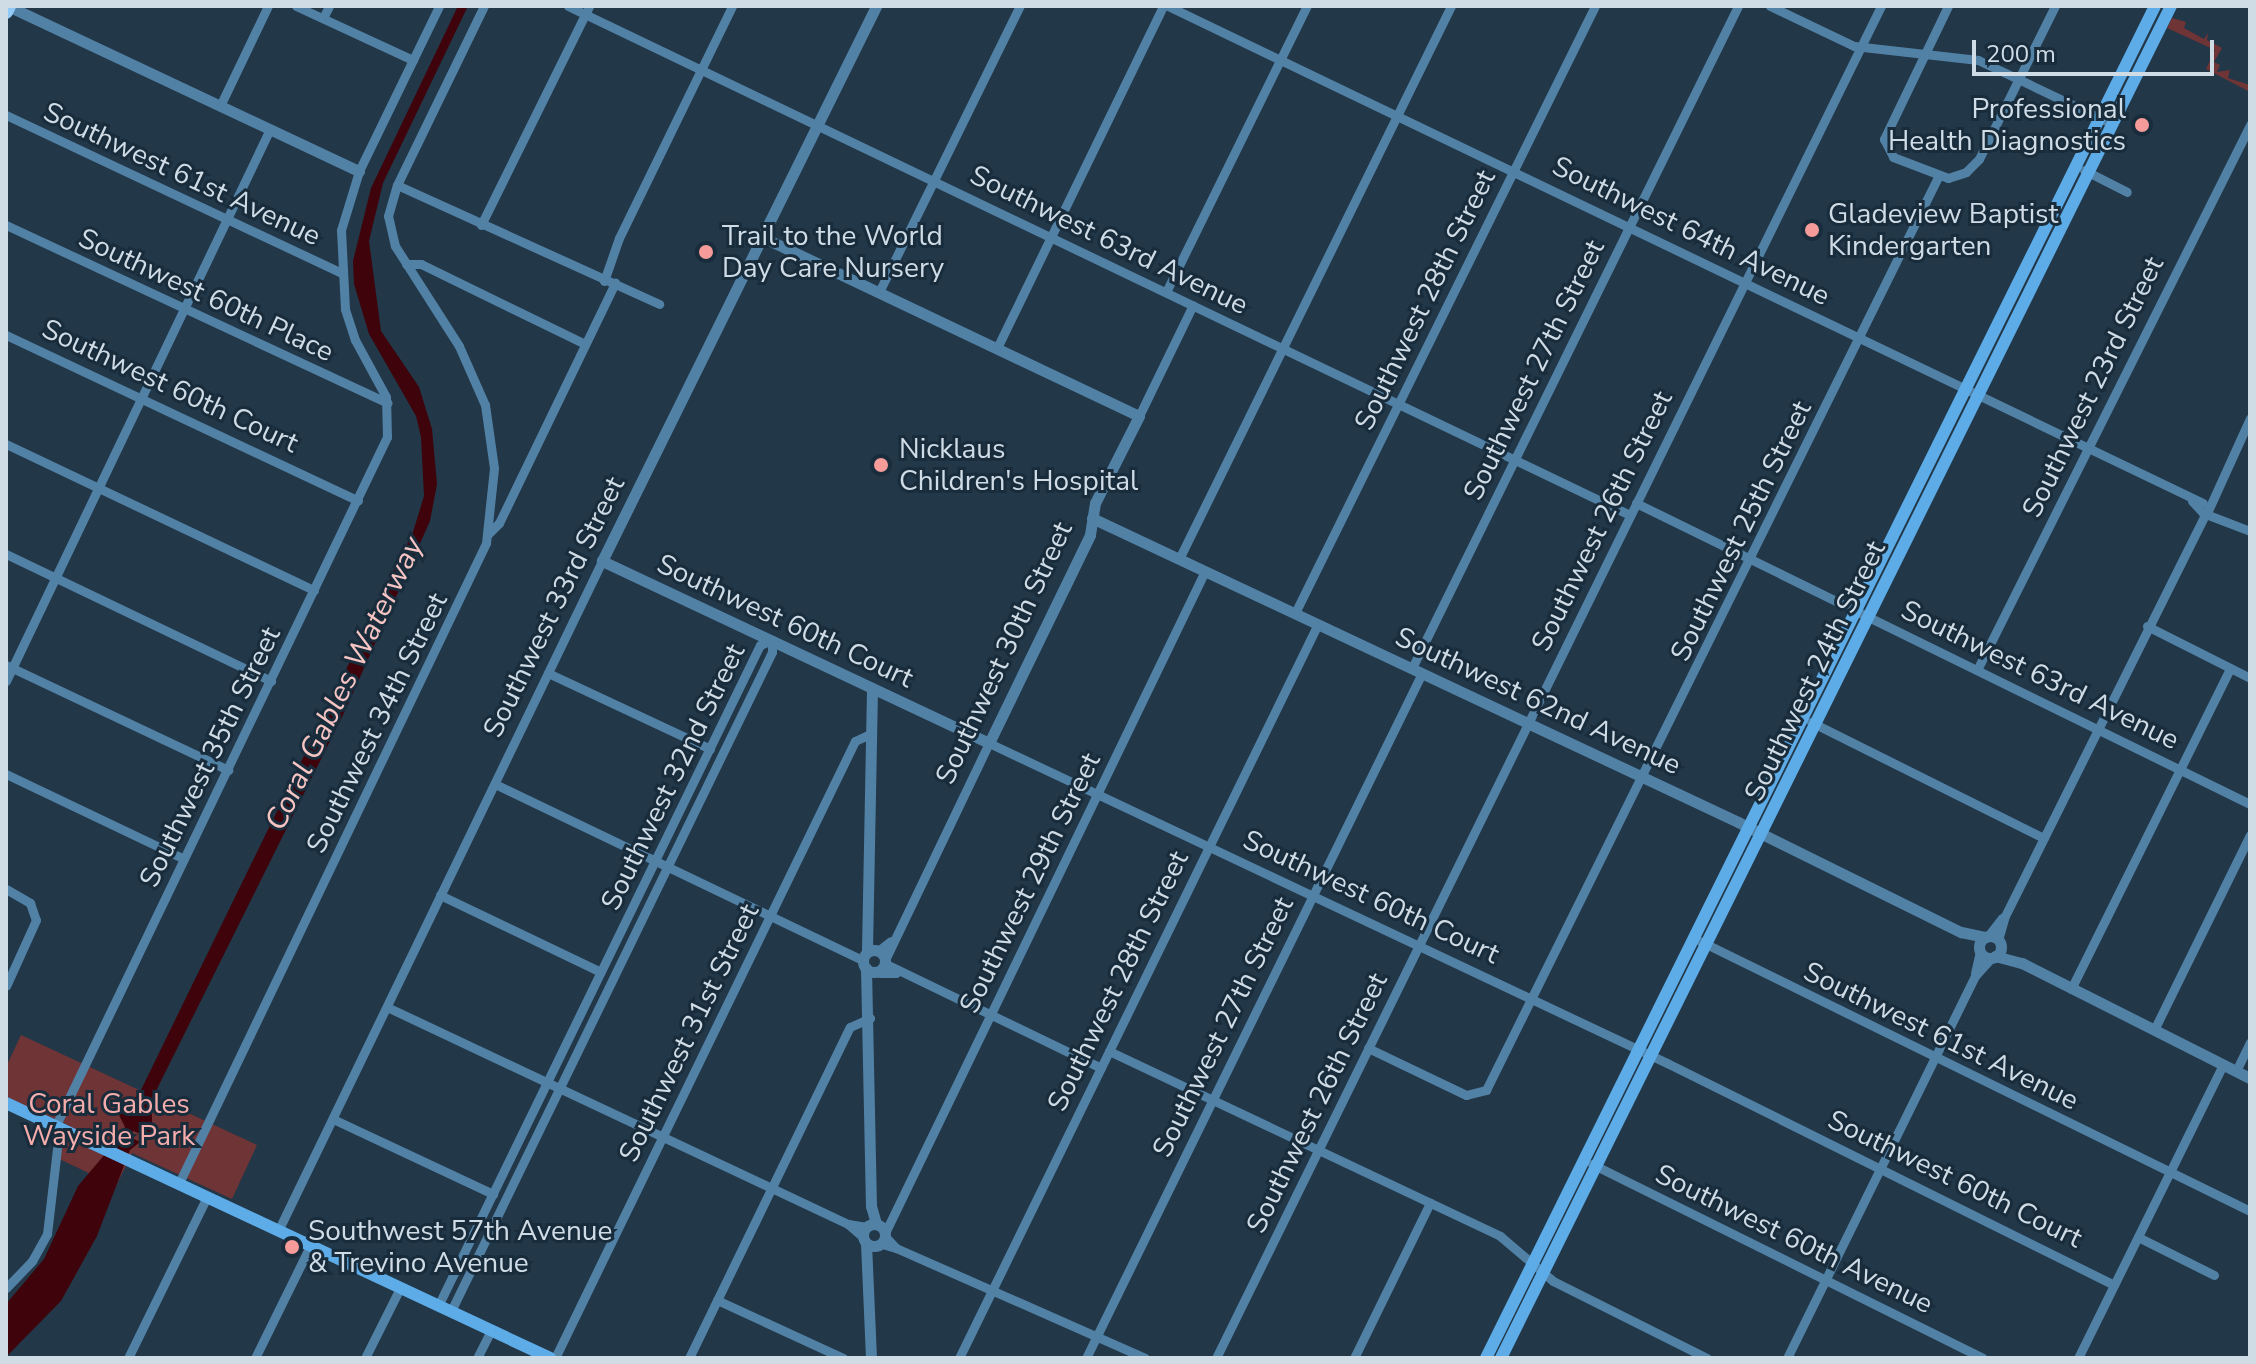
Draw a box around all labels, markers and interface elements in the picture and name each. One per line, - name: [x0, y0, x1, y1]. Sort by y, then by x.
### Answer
- scale bar: [1976, 24, 2218, 74]
- text: 200 m: [1986, 38, 2056, 70]
- place label: Professional Health Diagnostics: [1888, 92, 2126, 158]
- street label: Southwest 61st Avenue: [38, 95, 326, 253]
- marker: Professional Health Diagnostics: [2133, 116, 2151, 134]
- street label: Southwest 64th Avenue: [1547, 149, 1835, 313]
- street label: Southwest 63rd Avenue: [965, 158, 1253, 322]
- street label: Southwest 28th Street: [1347, 164, 1503, 436]
- place label: Gladeview Baptist Kindergarten: [1828, 197, 2058, 263]
- place label: Trail to the World Day Care Nursery: [722, 219, 944, 285]
- street label: Southwest 60th Place: [73, 221, 339, 369]
- marker: Gladeview Baptist Kindergarten: [1803, 221, 1821, 239]
- street label: Southwest 27th Street: [1456, 234, 1612, 506]
- marker: Trail to the World Day Care Nursery: [697, 243, 715, 261]
- street label: Southwest 23rd Street: [2015, 251, 2171, 523]
- street label: Southwest 60th Court: [37, 312, 303, 460]
- street label: Southwest 26th Street: [1524, 385, 1680, 657]
- street label: Southwest 25th Street: [1663, 395, 1819, 667]
- place label: Nicklaus Children's Hospital: [899, 432, 1138, 498]
- marker: Nicklaus Children's Hospital: [870, 454, 892, 476]
- street label: Southwest 33rd Street: [476, 471, 632, 743]
- street label: Southwest 30th Street: [928, 517, 1080, 789]
- water label: Coral Gables Waterway: [258, 531, 432, 837]
- street label: Southwest 24th Street: [1737, 535, 1893, 807]
- street label: Southwest 60th Court: [652, 547, 918, 695]
- street label: Southwest 34th Street: [299, 587, 455, 859]
- street label: Southwest 63rd Avenue: [1896, 593, 2184, 757]
- street label: Southwest 62nd Avenue: [1390, 620, 1686, 782]
- street label: Southwest 35th Street: [132, 621, 288, 893]
- street label: Southwest 32nd Street: [594, 638, 752, 916]
- street label: Southwest 29th Street: [952, 747, 1108, 1019]
- street label: Southwest 60th Court: [1238, 823, 1504, 971]
- street label: Southwest 28th Street: [1040, 845, 1196, 1117]
- street label: Southwest 27th Street: [1145, 891, 1301, 1163]
- street label: Southwest 31st Street: [612, 898, 766, 1168]
- street label: Southwest 61st Avenue: [1798, 955, 2084, 1117]
- street label: Southwest 26th Street: [1239, 967, 1395, 1239]
- park label: Coral Gables Wayside Park: [23, 1087, 195, 1153]
- street label: Southwest 60th Court: [1822, 1103, 2088, 1255]
- street label: Southwest 60th Avenue: [1650, 1157, 1938, 1321]
- place label: Southwest 57th Avenue & Trevino Avenue: [308, 1214, 612, 1280]
- marker: Southwest 57th Avenue & Trevino Avenue: [283, 1238, 301, 1256]

